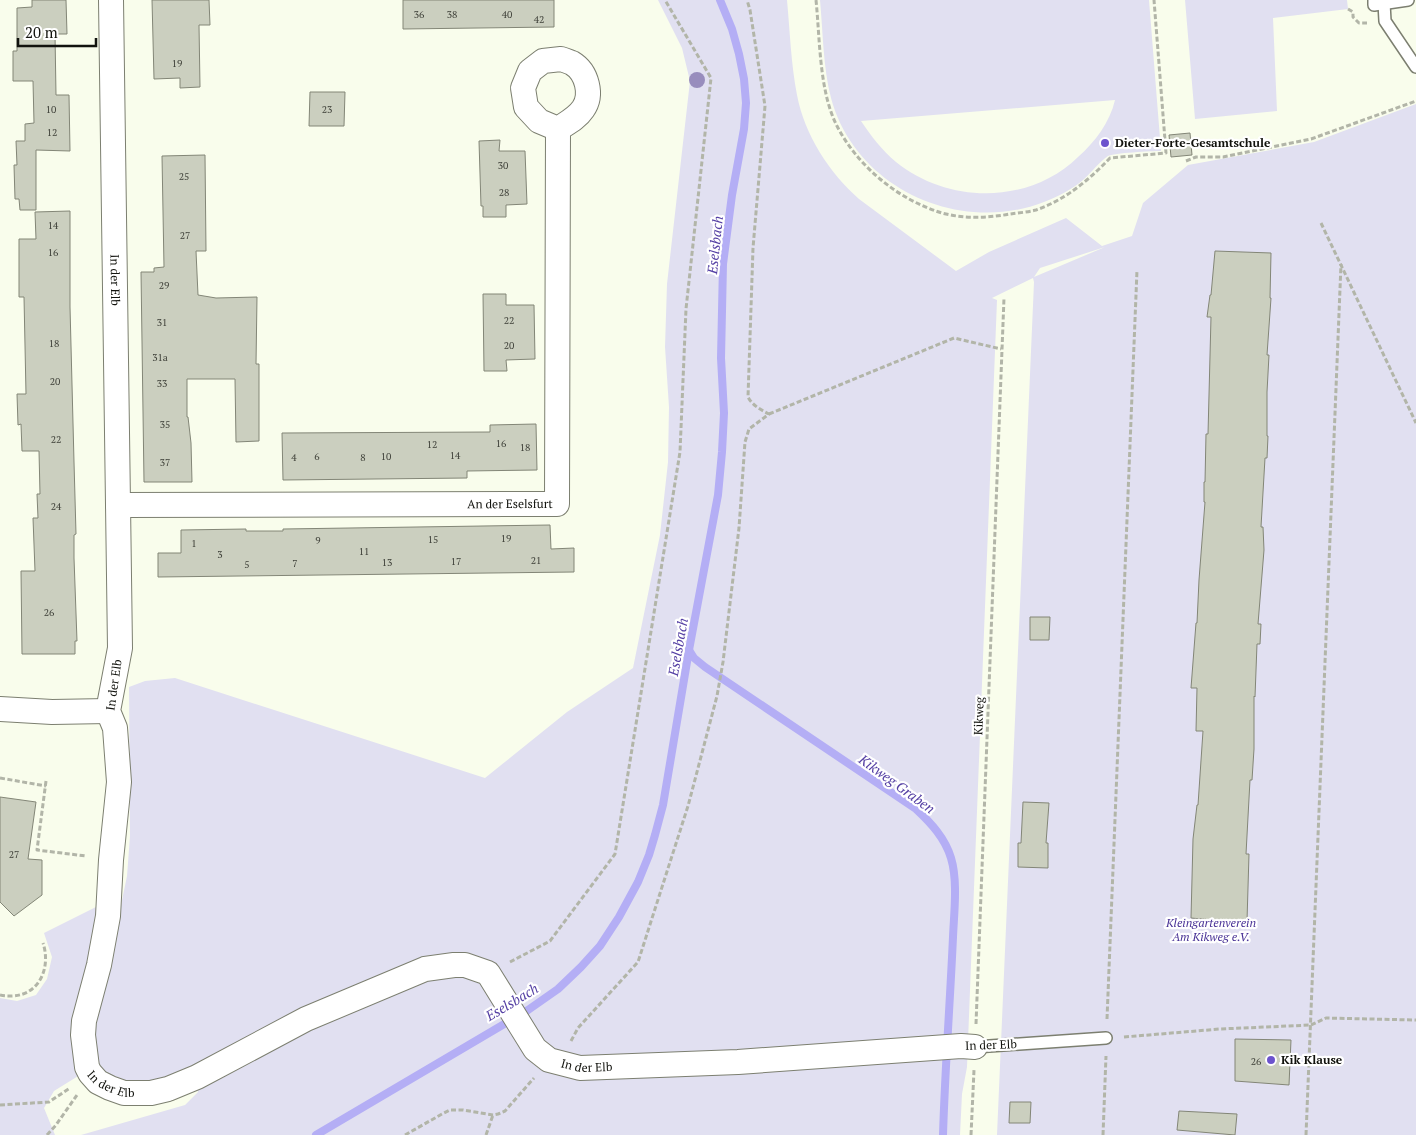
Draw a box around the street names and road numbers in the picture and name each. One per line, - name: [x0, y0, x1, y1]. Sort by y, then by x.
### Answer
- street label: In der Elb: [108, 254, 123, 306]
- street label: An der Eselsfurt: [467, 496, 553, 511]
- street label: In der Elb: [102, 658, 125, 712]
- street label: Kikweg: [970, 696, 987, 735]
- street label: In der Elb: [965, 1036, 1018, 1053]
- street label: In der Elb: [559, 1055, 613, 1075]
- street label: In der Elb: [84, 1067, 135, 1100]

